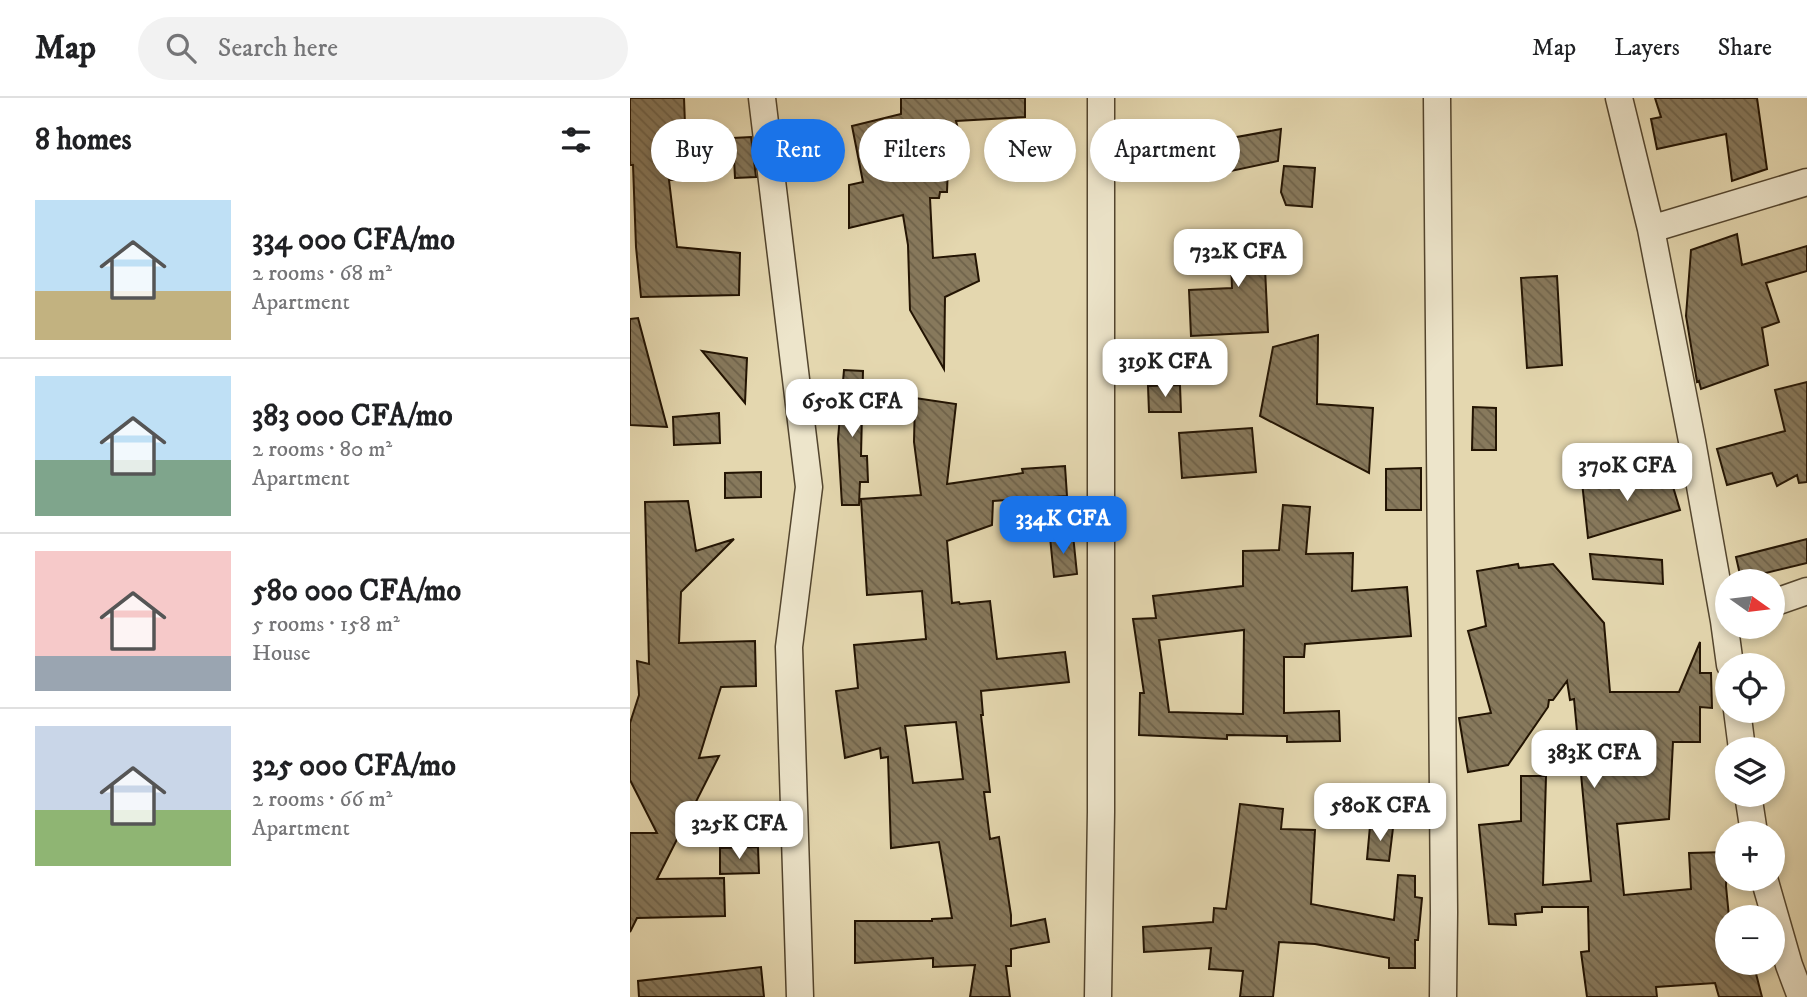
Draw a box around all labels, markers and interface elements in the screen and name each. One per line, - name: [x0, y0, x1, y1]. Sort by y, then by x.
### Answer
- search box: [138, 17, 628, 80]
- text: Map: [35, 28, 96, 69]
- icon: search: [162, 29, 200, 67]
- text: Search here: [218, 32, 338, 65]
- text: Map: [1532, 33, 1576, 63]
- text: Layers: [1614, 33, 1680, 63]
- text: Share: [1718, 33, 1772, 63]
- chip: Buy: [651, 119, 737, 182]
- chip: Rent: [751, 119, 845, 182]
- chip: Filters: [859, 119, 970, 182]
- chip: New: [984, 119, 1076, 182]
- chip: Apartment: [1090, 119, 1240, 182]
- icon: filters: [557, 121, 595, 159]
- text: 8 homes: [35, 122, 132, 159]
- text: 334 000 CFA/mo: [252, 222, 455, 259]
- icon: home: [91, 228, 175, 312]
- pin: 732K CFA: [1166, 230, 1310, 289]
- text: 732K CFA: [1190, 237, 1286, 266]
- text: 2 rooms · 68 m²: [252, 259, 392, 288]
- text: Apartment: [252, 288, 350, 317]
- pin: 319K CFA: [1093, 340, 1237, 399]
- text: 319K CFA: [1119, 347, 1211, 376]
- pin: 650K CFA: [780, 380, 924, 439]
- text: 650K CFA: [802, 387, 902, 416]
- text: 383 000 CFA/mo: [252, 398, 453, 435]
- icon: home: [91, 404, 175, 488]
- text: 2 rooms · 80 m²: [252, 435, 392, 464]
- pin: 370K CFA: [1555, 444, 1699, 503]
- text: 370K CFA: [1578, 451, 1676, 480]
- text: Apartment: [252, 464, 350, 493]
- pin: 334K CFA: [991, 496, 1135, 556]
- text: 334K CFA: [1016, 504, 1110, 533]
- north arrow: [1715, 569, 1785, 639]
- map controls: [1715, 569, 1785, 975]
- text: 580 000 CFA/mo: [252, 573, 461, 610]
- icon: home: [91, 579, 175, 663]
- text: 5 rooms · 158 m²: [252, 610, 400, 639]
- text: House: [252, 639, 310, 668]
- button: locate: [1715, 653, 1785, 723]
- pin: 383K CFA: [1522, 730, 1666, 790]
- button: layers: [1715, 737, 1785, 807]
- text: 383K CFA: [1547, 738, 1641, 767]
- text: 325 000 CFA/mo: [252, 748, 456, 785]
- icon: home: [91, 754, 175, 838]
- pin: 580K CFA: [1308, 784, 1452, 843]
- text: 2 rooms · 66 m²: [252, 785, 392, 814]
- text: 580K CFA: [1330, 791, 1430, 820]
- pin: 325K CFA: [667, 802, 811, 861]
- text: 325K CFA: [691, 809, 787, 838]
- text: Apartment: [252, 814, 350, 843]
- button: +: [1715, 821, 1785, 891]
- button: −: [1715, 905, 1785, 975]

